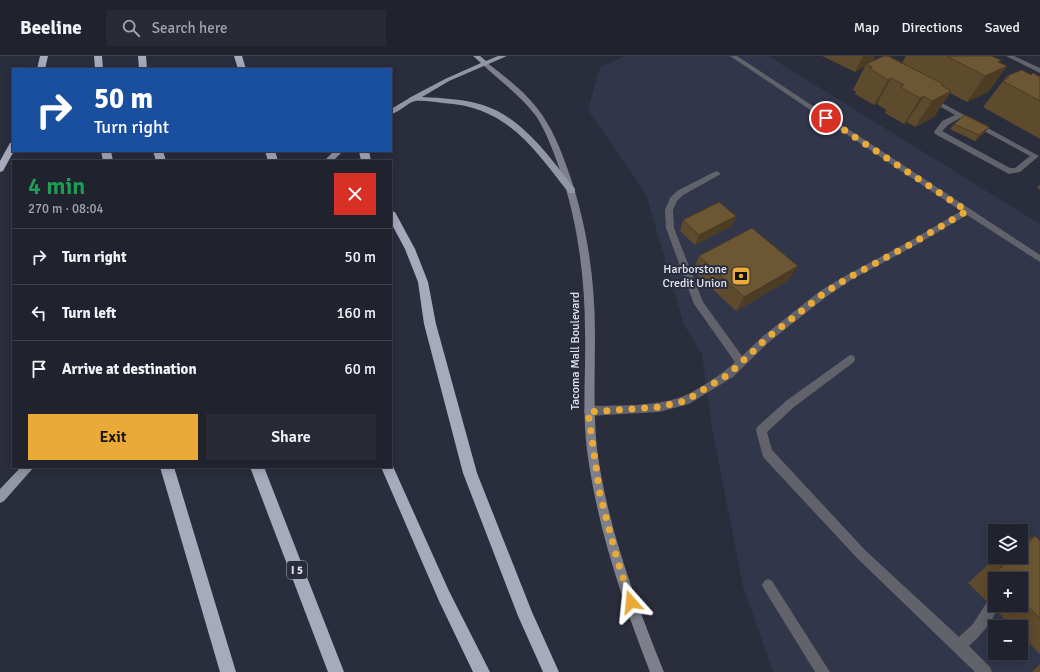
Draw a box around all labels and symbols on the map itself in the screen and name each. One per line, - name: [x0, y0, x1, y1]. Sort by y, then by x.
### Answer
- pin: [809, 101, 843, 135]
- place label: Harborstone Credit Union: [663, 262, 727, 291]
- bank icon: Harborstone Credit Union: [730, 265, 752, 287]
- street label: Tacoma Mall Boulevard: [568, 292, 583, 410]
- road number: I 5: [287, 561, 307, 579]
- position arrow: [610, 581, 652, 623]

